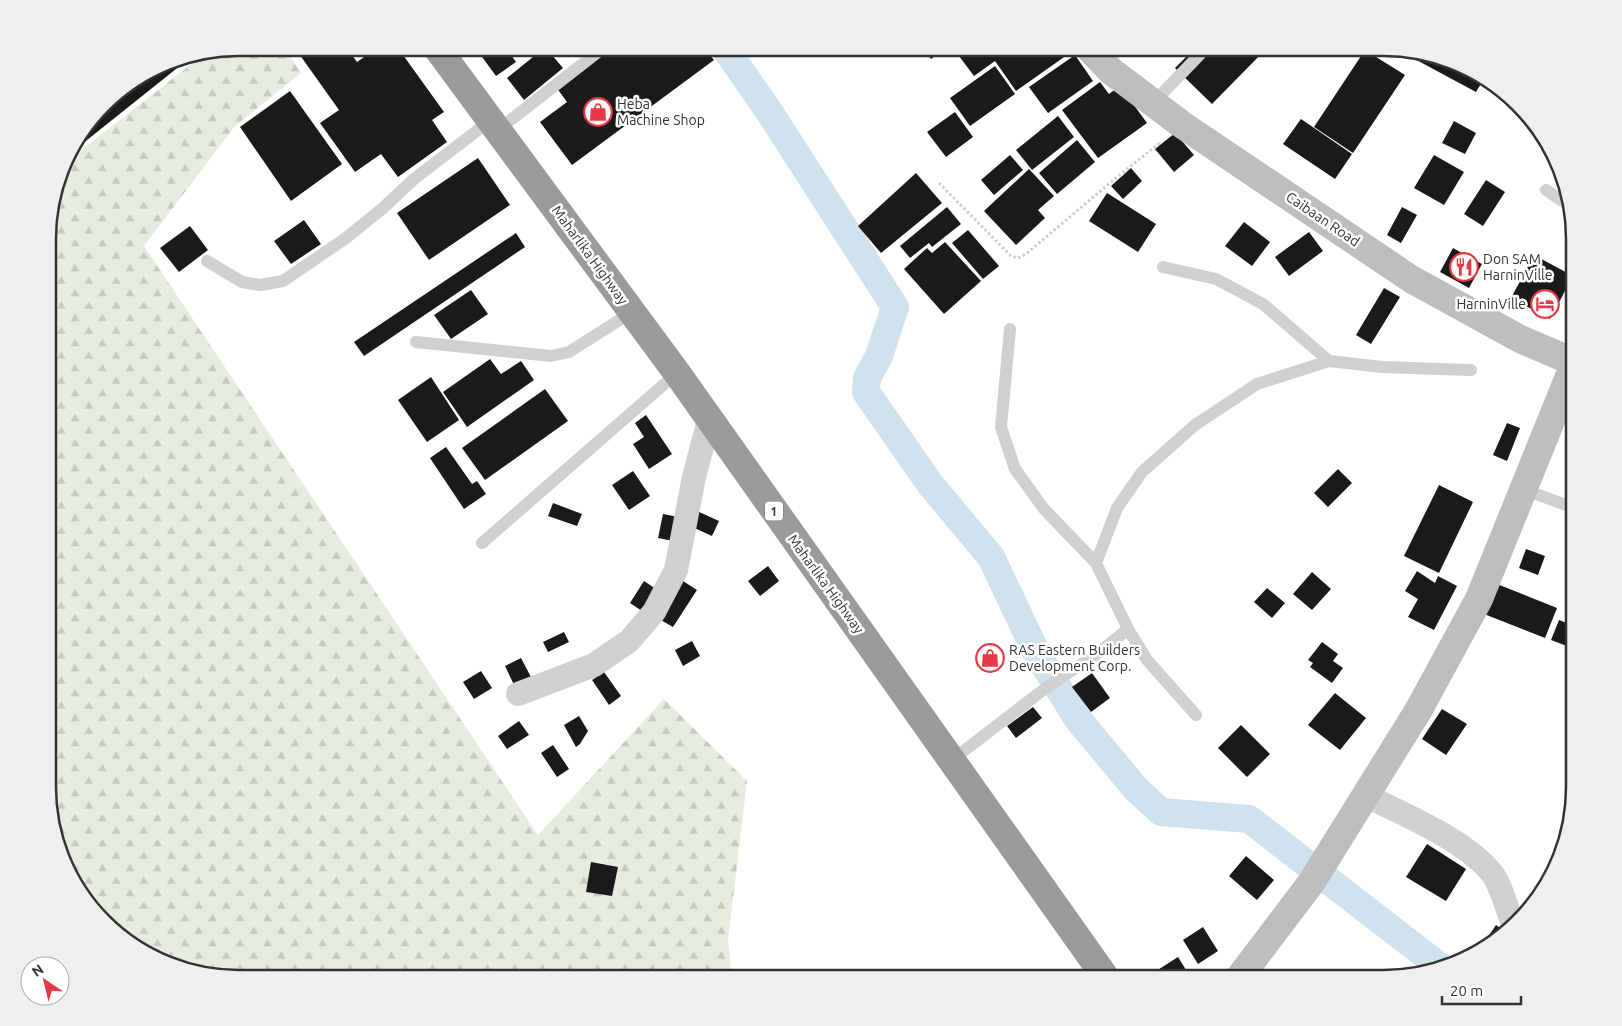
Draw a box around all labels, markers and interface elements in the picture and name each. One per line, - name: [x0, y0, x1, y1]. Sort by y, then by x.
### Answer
- place label: Heba Machine Shop: [617, 96, 705, 128]
- shop icon: Heba Machine Shop: [583, 97, 613, 127]
- street label: Caibaan Road: [1283, 189, 1363, 249]
- street label: Maharlika Highway: [549, 202, 631, 308]
- place label: Don SAM HarninVille: [1483, 251, 1552, 283]
- restaurant icon: Don SAM HarninVille: [1449, 252, 1479, 282]
- hotel icon: HarninVille: [1530, 289, 1560, 319]
- place label: HarninVille: [1457, 296, 1526, 312]
- road number: 1: [765, 502, 783, 520]
- street label: Maharlika Highway: [785, 531, 867, 637]
- place label: RAS Eastern Builders Development Corp.: [1009, 642, 1140, 674]
- shop icon: RAS Eastern Builders Development Corp.: [975, 643, 1005, 673]
- north arrow: [20, 956, 70, 1006]
- text: N: [29, 961, 46, 980]
- scale bar: [1442, 974, 1521, 1006]
- text: 20 m: [1450, 982, 1483, 999]

